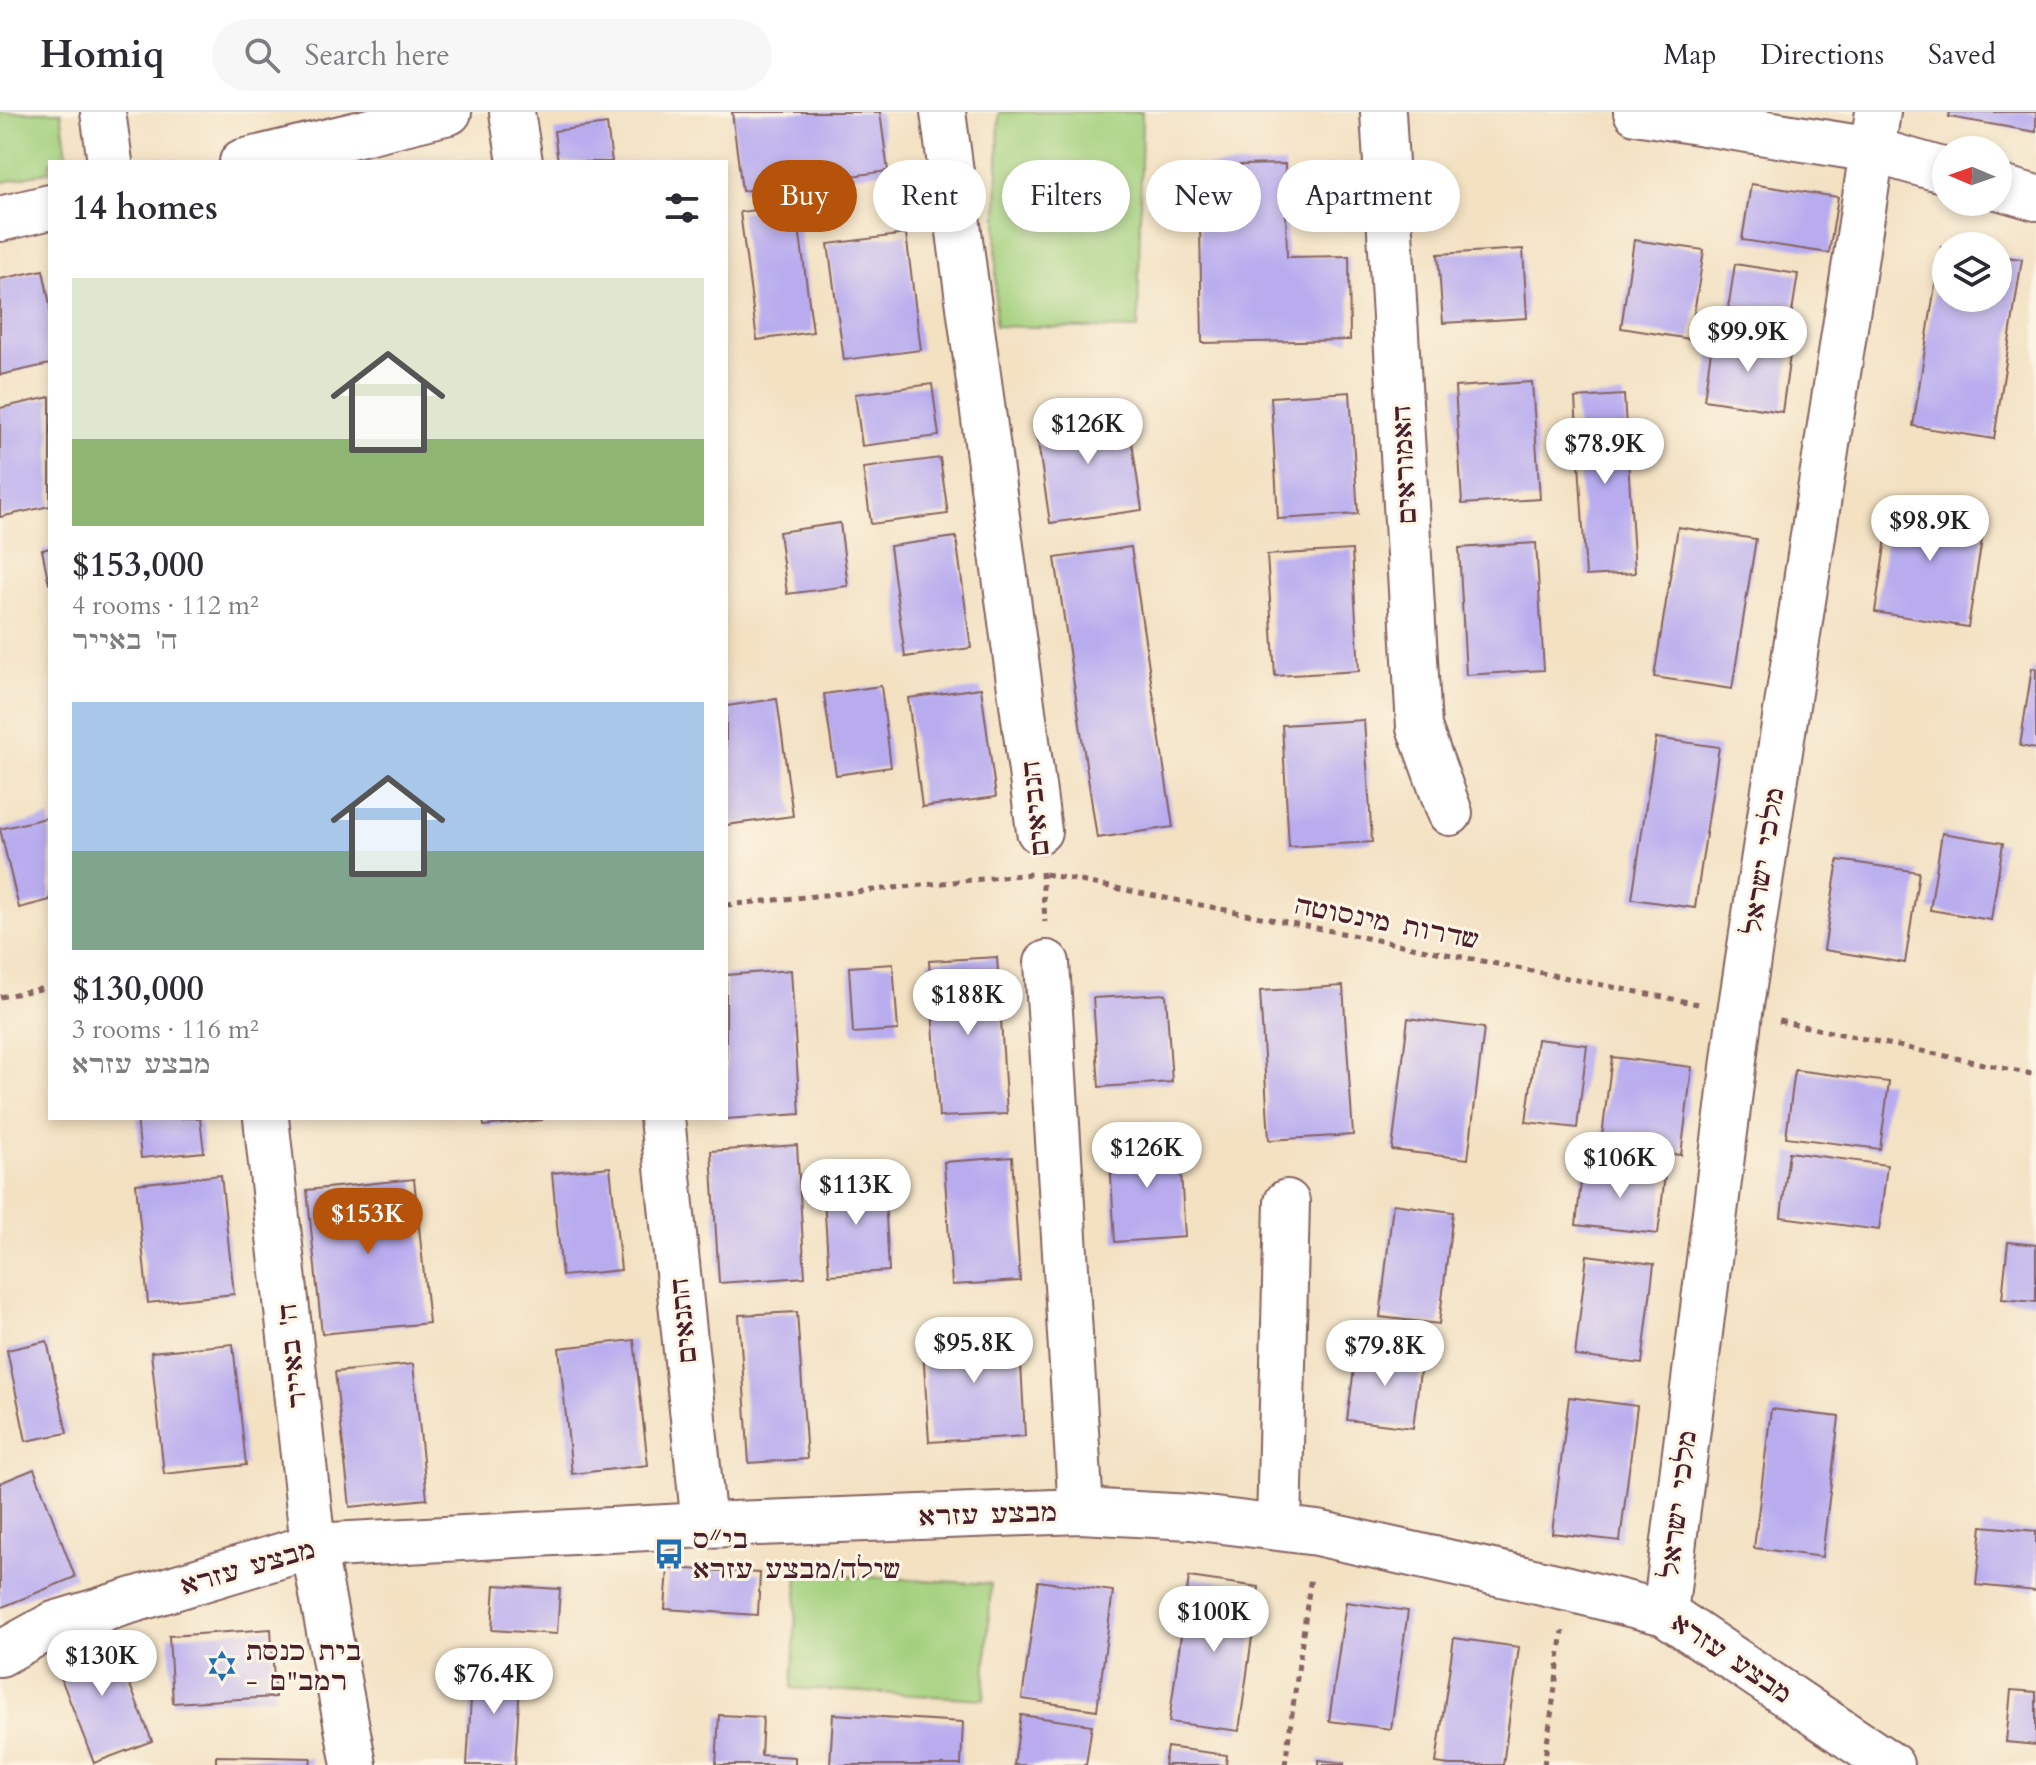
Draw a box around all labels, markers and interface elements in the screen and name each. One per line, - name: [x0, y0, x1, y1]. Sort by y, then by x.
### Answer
- search box: [212, 19, 772, 91]
- text: Homiq: [40, 29, 164, 81]
- icon: search: [240, 33, 284, 77]
- text: Search here: [304, 35, 450, 76]
- text: Map: [1663, 36, 1717, 74]
- text: Directions: [1761, 36, 1884, 74]
- text: Saved: [1928, 36, 1996, 74]
- north arrow: [1932, 136, 2012, 216]
- map controls: [1932, 136, 2012, 312]
- chip: Buy: [752, 160, 857, 232]
- chip: Rent: [873, 160, 986, 232]
- chip: Filters: [1002, 160, 1130, 232]
- chip: New: [1146, 160, 1261, 232]
- chip: Apartment: [1277, 160, 1460, 232]
- text: 14 homes: [72, 185, 218, 231]
- icon: filters: [660, 186, 704, 230]
- button: layers: [1932, 232, 2012, 312]
- pin: $99.9K: [1683, 306, 1813, 374]
- text: $99.9K: [1707, 314, 1789, 349]
- icon: home: [316, 330, 460, 474]
- pin: $126K: [1032, 398, 1144, 466]
- street label: האמוראים: [1384, 404, 1425, 526]
- text: $126K: [1051, 406, 1125, 441]
- pin: $78.9K: [1540, 418, 1670, 486]
- text: $78.9K: [1564, 426, 1646, 461]
- pin: $98.9K: [1865, 495, 1995, 563]
- text: $98.9K: [1889, 503, 1971, 538]
- text: $153,000: [72, 542, 204, 588]
- text: 4 rooms · 112 m²: [72, 588, 259, 623]
- text: ה' באייר: [72, 623, 178, 658]
- icon: home: [316, 754, 460, 898]
- street label: הנביאים: [1013, 759, 1058, 859]
- street label: מלכי ישראל: [1735, 785, 1792, 938]
- street label: שדרות מינסוטה: [1292, 888, 1482, 957]
- text: $130,000: [72, 966, 204, 1012]
- pin: $188K: [912, 969, 1024, 1037]
- text: $188K: [931, 977, 1005, 1012]
- text: 3 rooms · 116 m²: [72, 1012, 259, 1047]
- text: מבצע עזרא: [72, 1047, 211, 1082]
- pin: $126K: [1091, 1122, 1203, 1190]
- text: $126K: [1110, 1130, 1184, 1165]
- pin: $106K: [1564, 1132, 1676, 1200]
- text: $106K: [1583, 1140, 1657, 1175]
- pin: $113K: [800, 1159, 912, 1227]
- text: $113K: [819, 1167, 893, 1202]
- pin: $153K: [312, 1188, 424, 1256]
- text: $153K: [331, 1196, 405, 1231]
- street label: התנאים: [662, 1276, 705, 1366]
- street label: ה' באייר: [270, 1302, 315, 1410]
- pin: $95.8K: [909, 1317, 1039, 1385]
- pin: $79.8K: [1320, 1320, 1450, 1388]
- text: $95.8K: [933, 1325, 1015, 1360]
- text: $79.8K: [1344, 1328, 1426, 1363]
- street label: מלכי ישראל: [1652, 1428, 1705, 1580]
- street label: מבצע עזרא: [918, 1495, 1058, 1534]
- place label: בי״ס שילה/מבצע עזרא: [693, 1522, 900, 1587]
- street label: מבצע עזרא: [177, 1532, 320, 1603]
- bus stop icon: בי״ס שילה/מבצע עזרא: [652, 1537, 686, 1571]
- pin: $100K: [1158, 1586, 1270, 1654]
- text: $100K: [1177, 1594, 1251, 1629]
- street label: מבצע עזרא: [1664, 1605, 1799, 1712]
- pin: $130K: [46, 1630, 158, 1698]
- place label: בית כנסת - רמב"ם: [246, 1634, 362, 1699]
- text: $130K: [65, 1638, 139, 1673]
- pin: $76.4K: [429, 1648, 559, 1716]
- synagogue icon: בית כנסת - רמב"ם: [205, 1649, 239, 1683]
- text: $76.4K: [453, 1656, 535, 1691]

